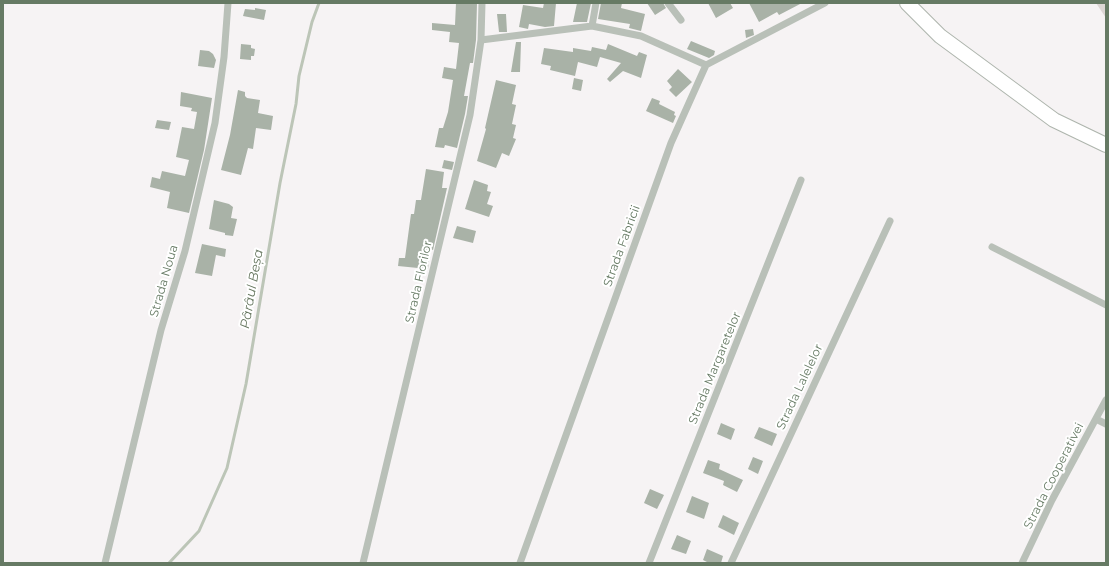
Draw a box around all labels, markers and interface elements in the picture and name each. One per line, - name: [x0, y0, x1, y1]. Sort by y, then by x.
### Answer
- street label: Strada Fabricii: [601, 203, 643, 289]
- street label: Strada Florilor: [403, 240, 435, 324]
- street label: Strada Noua: [147, 243, 181, 319]
- water label: Pârâul Beșa: [237, 248, 267, 330]
- street label: Strada Margaretelor: [686, 310, 744, 426]
- street label: Strada Lalelelor: [774, 342, 826, 432]
- street label: Strada Cooperativei: [1021, 421, 1087, 531]

